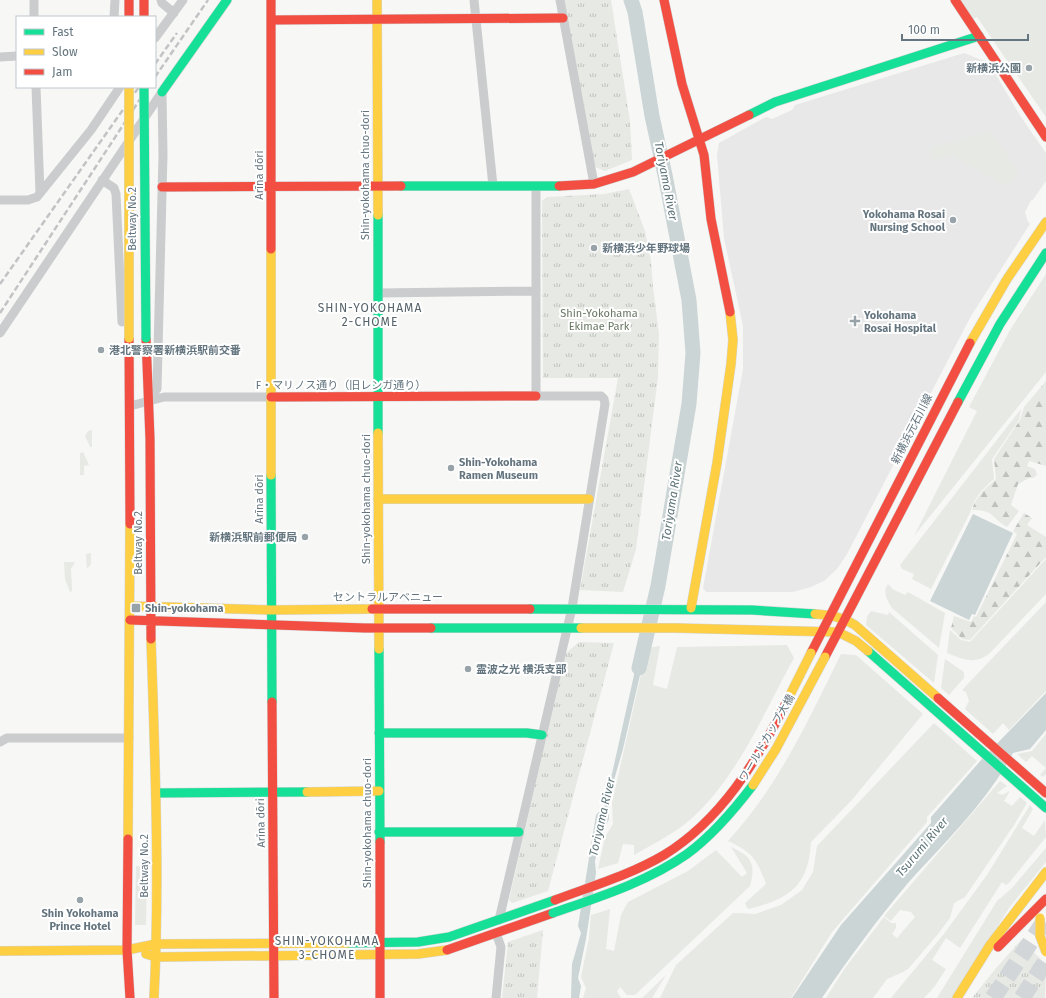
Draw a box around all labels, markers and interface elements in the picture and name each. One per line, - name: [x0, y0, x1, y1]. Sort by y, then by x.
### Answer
- legend: [16, 16, 156, 88]
- scale bar: [902, 16, 1028, 42]
- text: 100 m: [908, 23, 940, 37]
- text: Fast: [52, 25, 74, 39]
- text: Slow: [52, 45, 78, 59]
- place label: 新横浜公園: [966, 62, 1021, 75]
- marker: 新横浜公園: [1024, 63, 1034, 73]
- text: Jam: [52, 65, 72, 79]
- street label: Shin-yokohama chuo-dori: [359, 110, 372, 240]
- water label: Toriyama River: [651, 140, 681, 222]
- street label: Arīna dōri: [253, 150, 266, 200]
- street label: Beltway No.2: [126, 187, 139, 251]
- place label: Yokohama Rosai Nursing School: [862, 208, 946, 234]
- marker: Yokohama Rosai Nursing School: [948, 215, 958, 225]
- place label: 新横浜少年野球場: [602, 242, 690, 255]
- marker: 新横浜少年野球場: [589, 243, 599, 253]
- district label: SHIN-YOKOHAMA 2-CHOME: [318, 301, 422, 329]
- park label: Shin-Yokohama Ekimae Park: [560, 307, 638, 333]
- place label: Yokohama Rosai Hospital: [863, 309, 937, 335]
- marker: Yokohama Rosai Hospital: [849, 315, 861, 327]
- place label: 港北警察署新横浜駅前交番: [109, 344, 241, 357]
- marker: 港北警察署新横浜駅前交番: [96, 345, 106, 355]
- street label: F・マリノス通り（旧レンガ通り）: [256, 379, 426, 392]
- street label: 新横浜元石川線: [889, 392, 935, 466]
- street label: Shin-yokohama chuo-dori: [360, 434, 373, 564]
- place label: Shin-Yokohama Ramen Museum: [459, 456, 538, 482]
- water label: Toriyama River: [659, 460, 685, 542]
- marker: Shin-Yokohama Ramen Museum: [446, 463, 456, 473]
- street label: Arīna dōri: [253, 474, 266, 524]
- street label: Beltway No.2: [132, 511, 145, 575]
- place label: 新横浜駅前郵便局: [209, 531, 297, 544]
- marker: 新横浜駅前郵便局: [300, 532, 310, 542]
- street label: セントラルアベニュー: [333, 591, 443, 604]
- marker: Shin-yokohama: [130, 602, 142, 614]
- place label: Shin-yokohama: [145, 602, 224, 615]
- place label: 霊波之光 横浜支部: [476, 663, 567, 676]
- marker: 霊波之光 横浜支部: [463, 664, 473, 674]
- street label: ワールドカップ大橋: [737, 692, 797, 784]
- street label: Shin-yokohama chuo-dori: [361, 758, 374, 888]
- water label: Toriyama River: [586, 776, 618, 858]
- street label: Arīna dōri: [254, 798, 268, 848]
- water label: Tsurumi River: [893, 814, 951, 880]
- street label: Beltway No.2: [138, 834, 151, 898]
- marker: Shin Yokohama Prince Hotel: [75, 895, 85, 905]
- place label: Shin Yokohama Prince Hotel: [42, 907, 118, 933]
- district label: SHIN-YOKOHAMA 3-CHOME: [275, 934, 379, 962]

